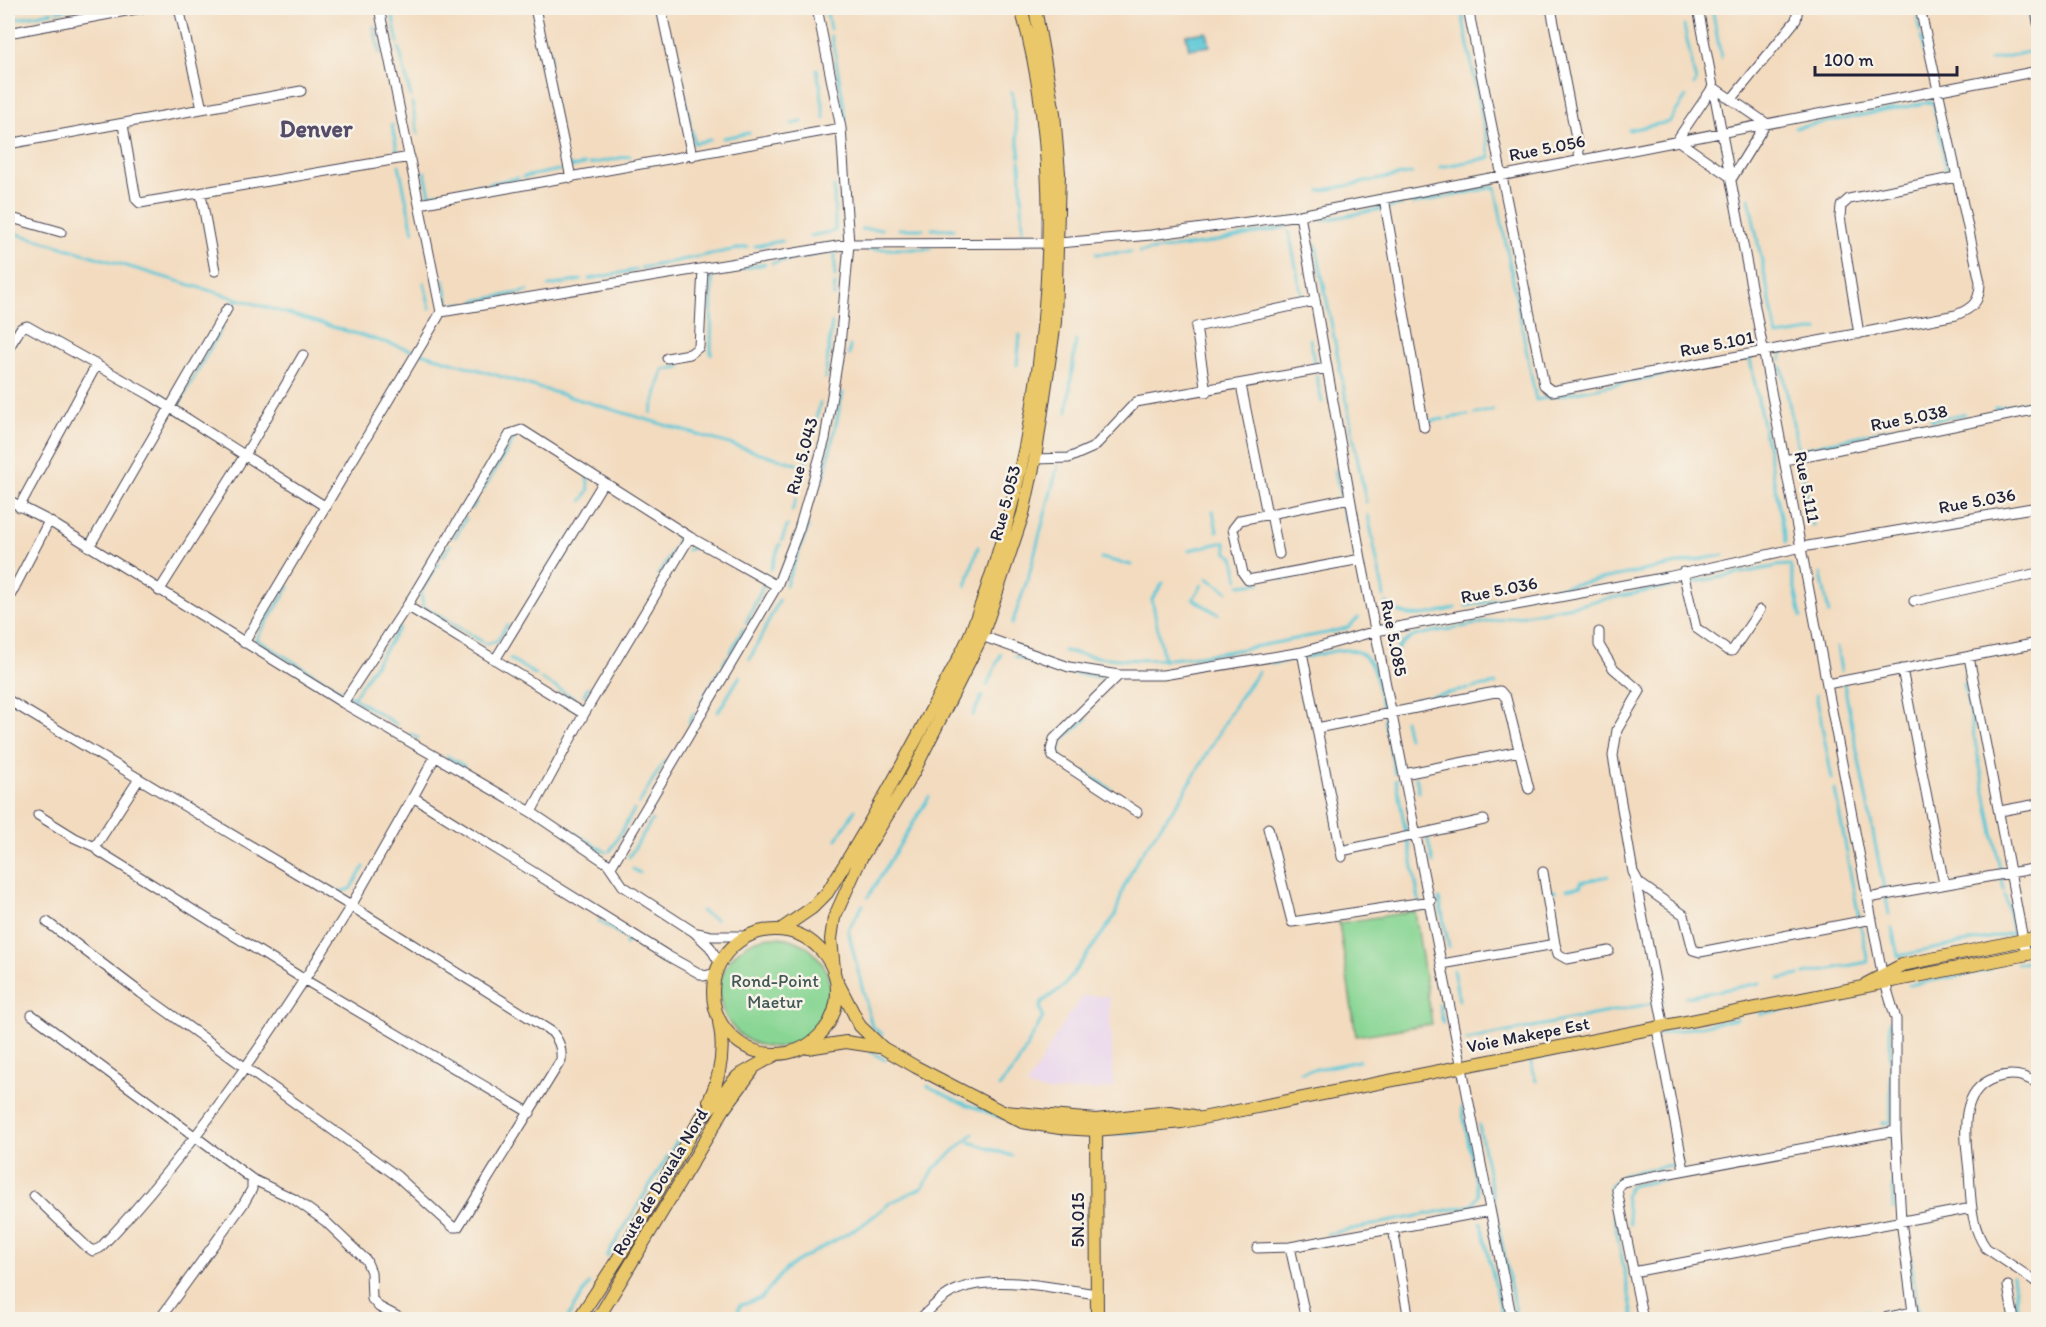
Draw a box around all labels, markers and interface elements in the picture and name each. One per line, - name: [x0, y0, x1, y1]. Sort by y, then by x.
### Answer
- scale bar: [1815, 39, 1958, 77]
- text: 100 m: [1824, 49, 1874, 71]
- district label: Denver: [280, 114, 353, 143]
- street label: Rue 5.056: [1507, 130, 1587, 166]
- street label: Rue 5.101: [1678, 326, 1756, 362]
- street label: Rue 5.038: [1869, 400, 1950, 436]
- street label: Rue 5.043: [781, 415, 823, 497]
- street label: Rue 5.111: [1789, 449, 1825, 525]
- street label: Rue 5.053: [984, 462, 1026, 543]
- street label: Rue 5.036: [1937, 483, 2017, 519]
- street label: Rue 5.036: [1459, 572, 1539, 608]
- street label: Rue 5.085: [1376, 598, 1412, 678]
- park label: Rond-Point Maetur: [731, 970, 819, 1013]
- street label: Voie Makepe Est: [1465, 1012, 1591, 1058]
- street label: Route de Douala Nord: [607, 1104, 713, 1260]
- street label: 5N.015: [1067, 1193, 1089, 1247]

